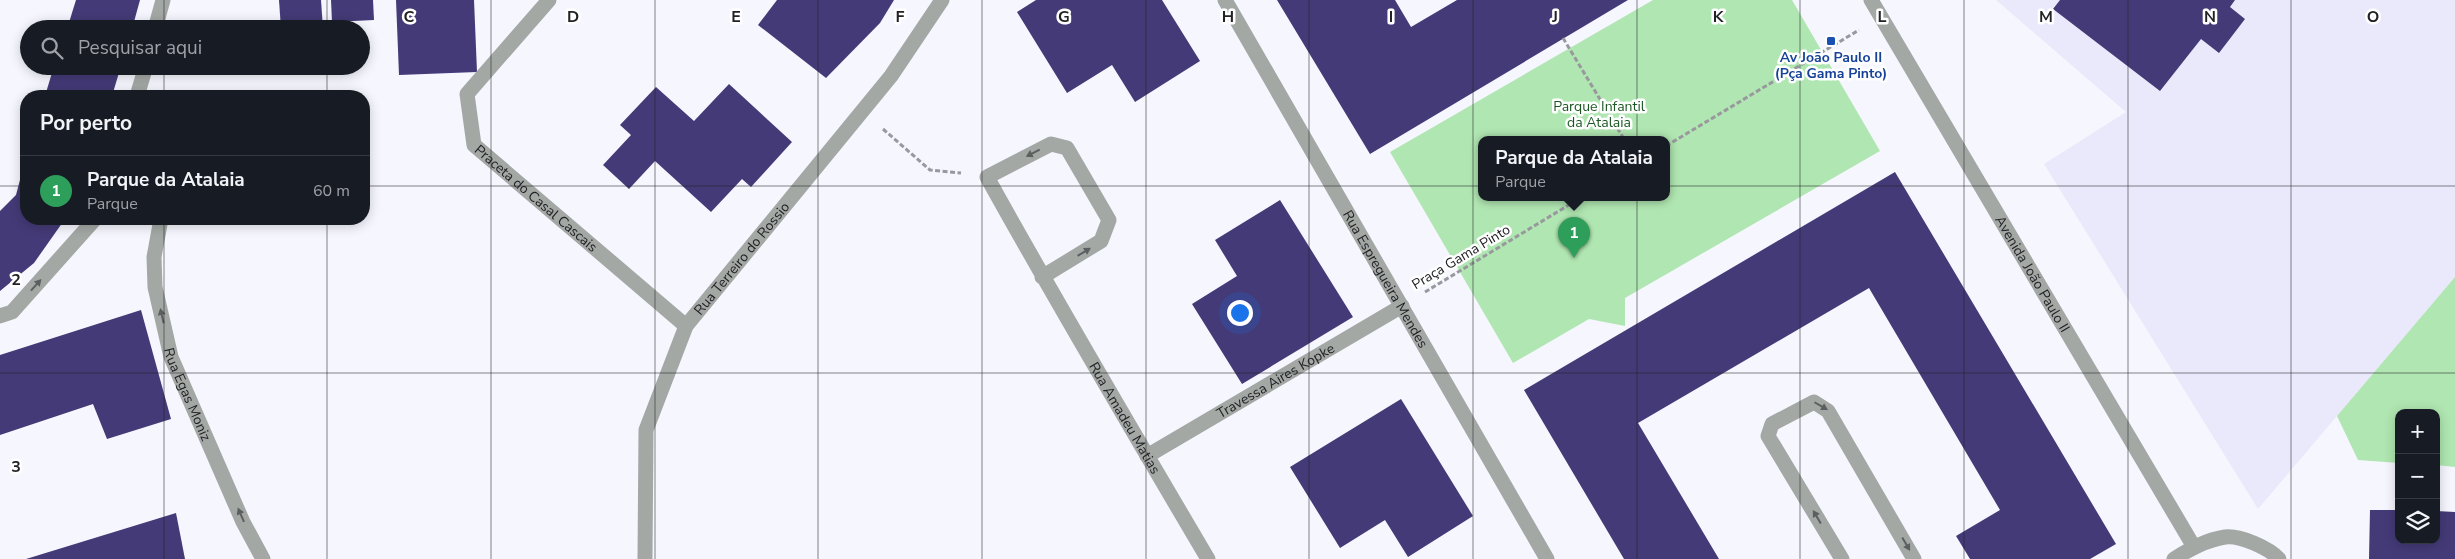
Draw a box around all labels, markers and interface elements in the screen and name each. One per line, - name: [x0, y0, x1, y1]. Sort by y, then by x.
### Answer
- text: C: [404, 6, 415, 28]
- text: D: [567, 6, 579, 28]
- text: E: [731, 6, 741, 28]
- text: F: [896, 6, 905, 28]
- text: G: [1058, 6, 1070, 28]
- text: H: [1222, 6, 1234, 28]
- text: I: [1389, 6, 1393, 28]
- text: J: [1551, 6, 1558, 28]
- text: K: [1713, 6, 1725, 28]
- text: L: [1878, 6, 1887, 28]
- text: M: [2039, 6, 2053, 28]
- text: N: [2204, 6, 2216, 28]
- text: O: [2367, 6, 2379, 28]
- search box: [20, 20, 370, 75]
- icon: search: [38, 34, 66, 62]
- text: Pesquisar aqui: [78, 35, 202, 61]
- marker: Av João Paulo II (Pça Gama Pinto): [1825, 35, 1837, 47]
- place label: Av João Paulo II (Pça Gama Pinto): [1775, 48, 1887, 83]
- park label: Parque Infantil da Atalaia: [1553, 97, 1646, 132]
- text: Por perto: [40, 109, 132, 137]
- popup: [1478, 136, 1670, 201]
- street label: Praceta do Casal Cascais: [471, 140, 602, 256]
- text: Parque da Atalaia: [1495, 145, 1653, 171]
- one-way arrow: [1026, 149, 1040, 157]
- text: Parque da Atalaia: [87, 167, 245, 193]
- text: Parque: [1495, 171, 1546, 193]
- text: 1: [51, 180, 61, 202]
- text: 60 m: [313, 180, 350, 202]
- text: Parque: [87, 193, 138, 215]
- street label: Rua Terreiro do Rossio: [689, 198, 794, 319]
- street label: Rua Espregueira Mendes: [1339, 207, 1433, 352]
- street label: Avenida João Paulo II: [1991, 212, 2075, 336]
- pin: 1: [1558, 217, 1590, 258]
- street label: Praça Gama Pinto: [1408, 220, 1514, 294]
- one-way arrow: [1078, 247, 1091, 256]
- text: 2: [11, 269, 21, 291]
- one-way arrow: [30, 280, 42, 292]
- your location: [1227, 300, 1253, 326]
- one-way arrow: [158, 309, 166, 324]
- street label: Travessa Aires Kopke: [1213, 338, 1338, 423]
- street label: Rua Egas Moniz: [160, 346, 216, 444]
- street label: Rua Amadeu Matias: [1085, 358, 1165, 478]
- one-way arrow: [1814, 402, 1827, 411]
- map controls: [2395, 409, 2440, 544]
- button: +: [2395, 409, 2440, 454]
- button: −: [2395, 454, 2440, 499]
- text: 3: [11, 456, 21, 478]
- button: layers: [2395, 499, 2440, 544]
- one-way arrow: [236, 508, 244, 522]
- one-way arrow: [1812, 511, 1821, 524]
- one-way arrow: [1901, 537, 1910, 550]

